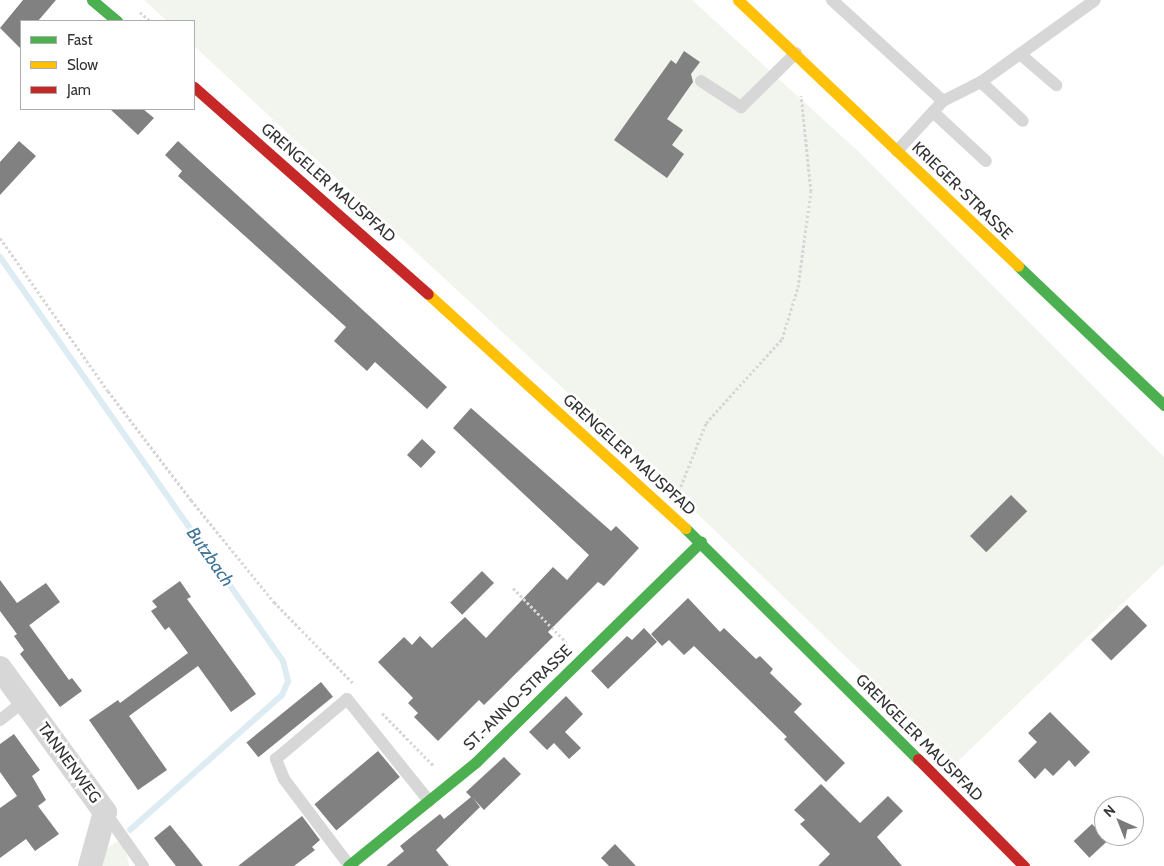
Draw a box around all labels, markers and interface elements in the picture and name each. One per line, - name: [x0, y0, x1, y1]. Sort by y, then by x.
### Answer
- legend: [20, 20, 195, 110]
- text: Fast: [67, 31, 92, 49]
- text: Slow: [67, 56, 98, 74]
- text: Jam: [67, 81, 91, 99]
- street label: GRENGELER MAUSPFAD: [257, 119, 399, 247]
- street label: KRIEGER-STRASSE: [908, 138, 1016, 244]
- street label: GRENGELER MAUSPFAD: [559, 390, 699, 520]
- water label: Butzbach: [182, 523, 238, 591]
- street label: ST.-ANNO-STRASSE: [460, 641, 576, 755]
- street label: GRENGELER MAUSPFAD: [851, 670, 987, 806]
- street label: TANNENWEG: [33, 719, 105, 807]
- north arrow: [1094, 796, 1144, 846]
- text: N: [1099, 801, 1119, 821]

